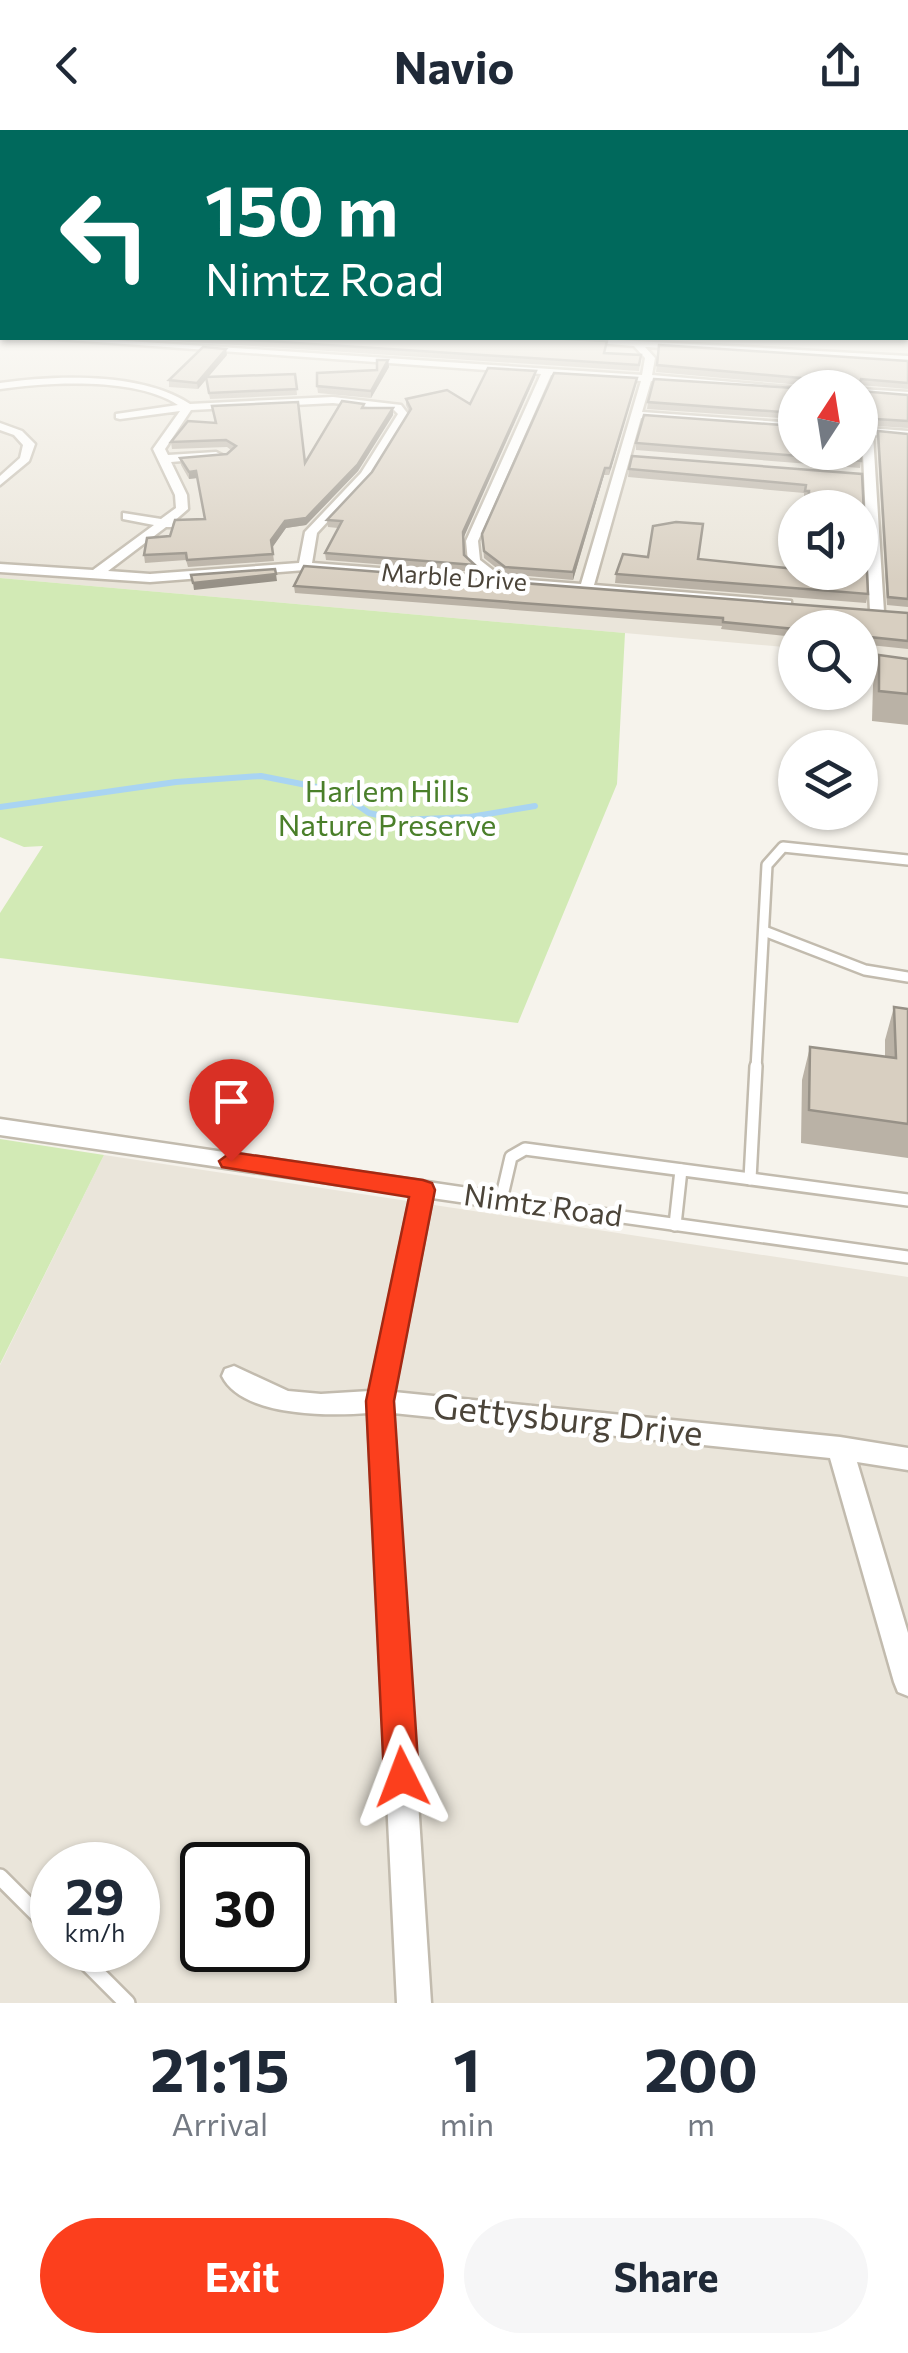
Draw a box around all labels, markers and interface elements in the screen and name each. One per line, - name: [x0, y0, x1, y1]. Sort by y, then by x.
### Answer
- icon: back: [40, 38, 95, 93]
- text: Navio: [394, 38, 514, 93]
- icon: share: [813, 38, 868, 93]
- text: 150 m: [205, 165, 398, 250]
- icon: left: [40, 170, 170, 300]
- text: Nimtz Road: [205, 250, 444, 305]
- north arrow: [778, 370, 878, 470]
- map controls: [778, 370, 878, 830]
- button: sound: [778, 490, 878, 590]
- street label: Marble Drive: [380, 556, 528, 596]
- button: search: [778, 610, 878, 710]
- button: layers: [778, 730, 878, 830]
- park label: Harlem Hills Nature Preserve: [278, 771, 496, 842]
- pin: [189, 1059, 274, 1162]
- icon: arrive: [204, 1074, 259, 1129]
- street label: Nimtz Road: [462, 1174, 625, 1233]
- street label: Gettysburg Drive: [431, 1382, 705, 1453]
- position arrow: [350, 1725, 454, 1829]
- speed limit sign: 30: [180, 1842, 310, 1972]
- text: 29: [65, 1864, 124, 1925]
- text: km/h: [65, 1917, 125, 1947]
- text: 21:15: [150, 2031, 289, 2104]
- text: 1: [453, 2031, 480, 2104]
- text: 200: [644, 2031, 758, 2104]
- text: Arrival: [171, 2103, 268, 2143]
- text: min: [440, 2103, 494, 2143]
- text: m: [687, 2103, 715, 2143]
- button: Exit: [40, 2218, 444, 2333]
- button: Share: [464, 2218, 868, 2333]

